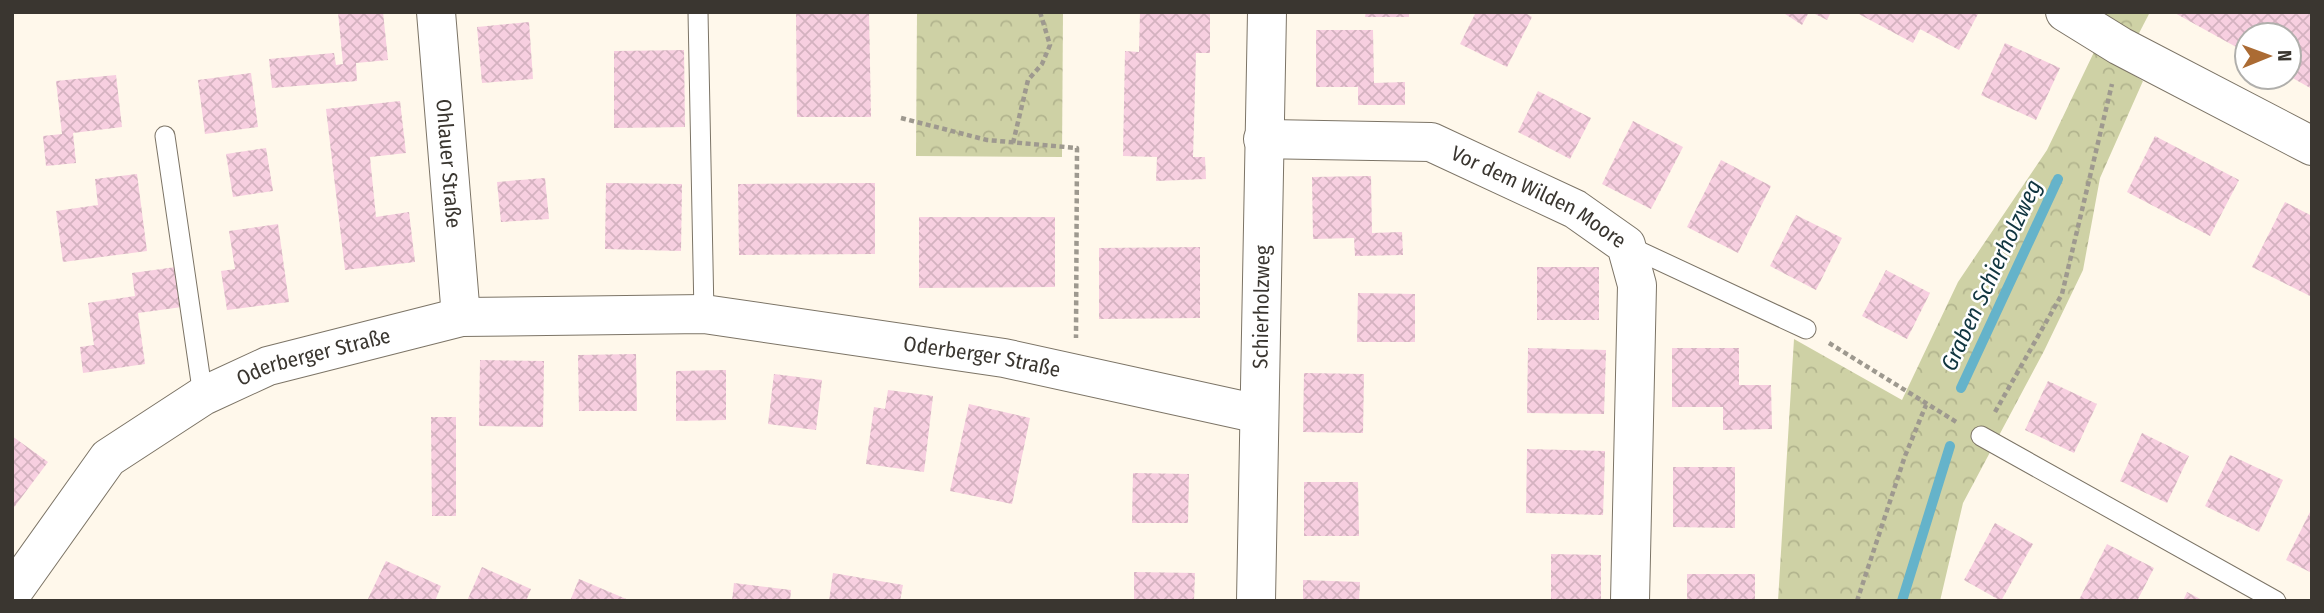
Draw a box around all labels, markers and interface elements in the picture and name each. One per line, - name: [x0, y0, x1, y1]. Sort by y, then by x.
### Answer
- north arrow: [2233, 21, 2303, 91]
- text: N: [2273, 50, 2296, 62]
- street label: Ohlauer Straße: [430, 98, 467, 229]
- street label: Vor dem Wilden Moore: [1447, 140, 1631, 254]
- water label: Graben Schierholzweg: [1934, 175, 2048, 375]
- street label: Schierholzweg: [1247, 245, 1276, 369]
- street label: Oderberger Straße: [232, 322, 393, 392]
- street label: Oderberger Straße: [902, 330, 1063, 383]

